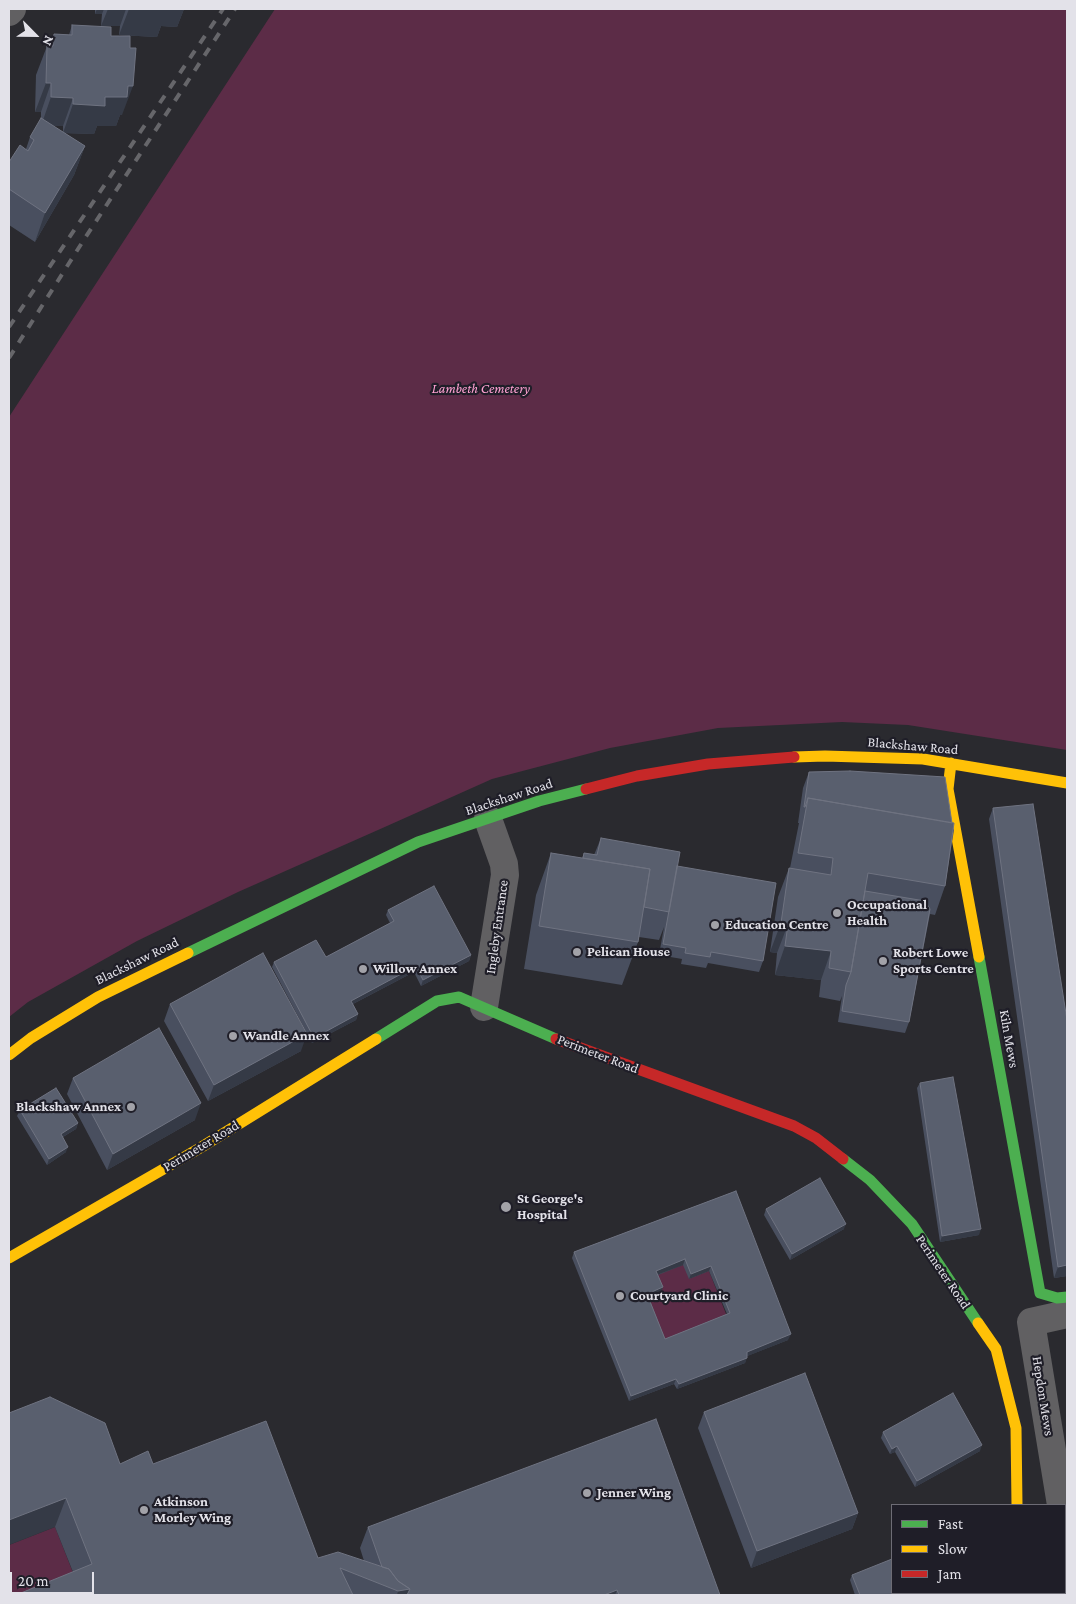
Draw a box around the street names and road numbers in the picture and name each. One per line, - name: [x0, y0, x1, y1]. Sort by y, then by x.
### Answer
- street label: Blackshaw Road: [867, 734, 959, 758]
- street label: Blackshaw Road: [463, 775, 555, 819]
- street label: Ingleby Entrance: [482, 879, 512, 975]
- street label: Blackshaw Road: [92, 934, 182, 988]
- street label: Kiln Mews: [996, 1009, 1022, 1069]
- street label: Perimeter Road: [555, 1031, 641, 1077]
- street label: Perimeter Road: [160, 1117, 242, 1175]
- street label: Perimeter Road: [912, 1232, 974, 1312]
- street label: Hepdon Mews: [1028, 1355, 1058, 1437]

